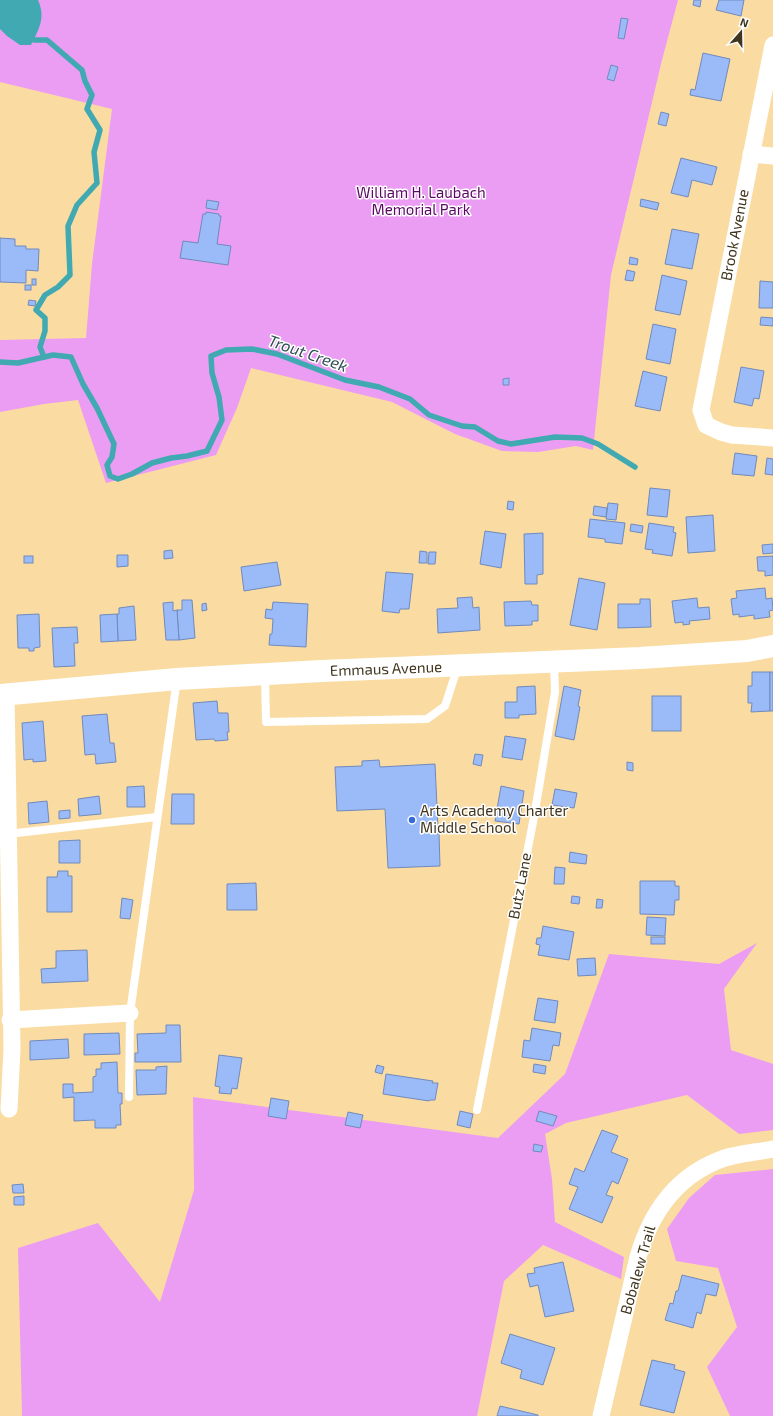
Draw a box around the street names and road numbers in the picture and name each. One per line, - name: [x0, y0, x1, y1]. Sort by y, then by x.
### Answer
- street label: Brook Avenue: [716, 187, 752, 282]
- street label: Emmaus Avenue: [330, 657, 442, 679]
- street label: Butz Lane: [504, 851, 534, 921]
- street label: Bobalew Trail: [616, 1223, 659, 1316]

